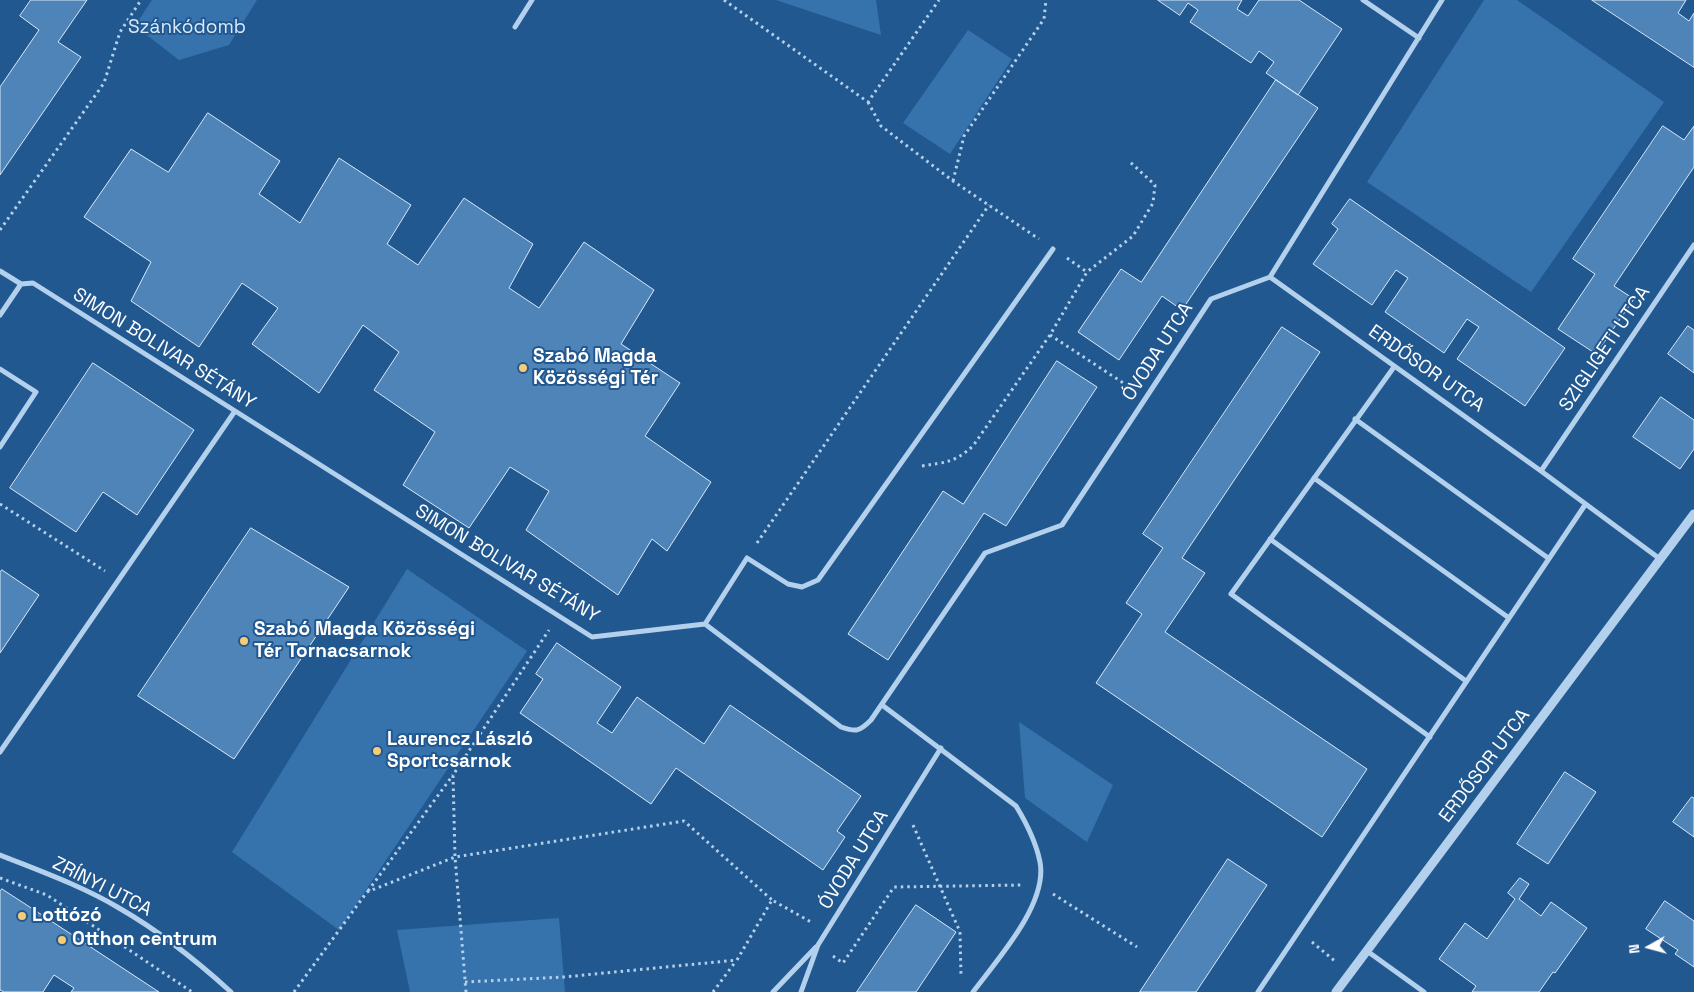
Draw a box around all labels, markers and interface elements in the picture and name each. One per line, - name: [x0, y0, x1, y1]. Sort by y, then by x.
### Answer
- park label: Szánkódomb: [128, 17, 246, 39]
- street label: SZIGLIGETI UTCA: [1555, 282, 1655, 416]
- street label: SIMON BOLIVAR SÉTÁNY: [68, 283, 260, 415]
- street label: ÓVODA UTCA: [1118, 299, 1198, 405]
- street label: ERDŐSOR UTCA: [1364, 321, 1488, 417]
- place label: Szabó Magda Közösségi Tér: [533, 346, 658, 390]
- marker: Szabó Magda Közösségi Tér: [517, 362, 529, 374]
- street label: SIMON BOLIVAR SÉTÁNY: [411, 500, 603, 628]
- place label: Szabó Magda Közösségi Tér Tornacsarnok: [254, 619, 475, 663]
- marker: Szabó Magda Közösségi Tér Tornacsarnok: [238, 635, 250, 647]
- street label: ERDŐSOR UTCA: [1435, 705, 1535, 827]
- place label: Laurencz László Sportcsarnok: [387, 729, 533, 773]
- marker: Laurencz László Sportcsarnok: [371, 745, 383, 757]
- street label: ÓVODA UTCA: [814, 806, 894, 914]
- street label: ZRÍNYI UTCA: [48, 852, 156, 922]
- place label: Lottózó: [32, 905, 102, 927]
- marker: Lottózó: [16, 910, 28, 922]
- north arrow: [1624, 922, 1674, 972]
- place label: Otthon centrum: [72, 929, 217, 951]
- marker: Otthon centrum: [56, 934, 68, 946]
- text: N: [1625, 943, 1644, 955]

